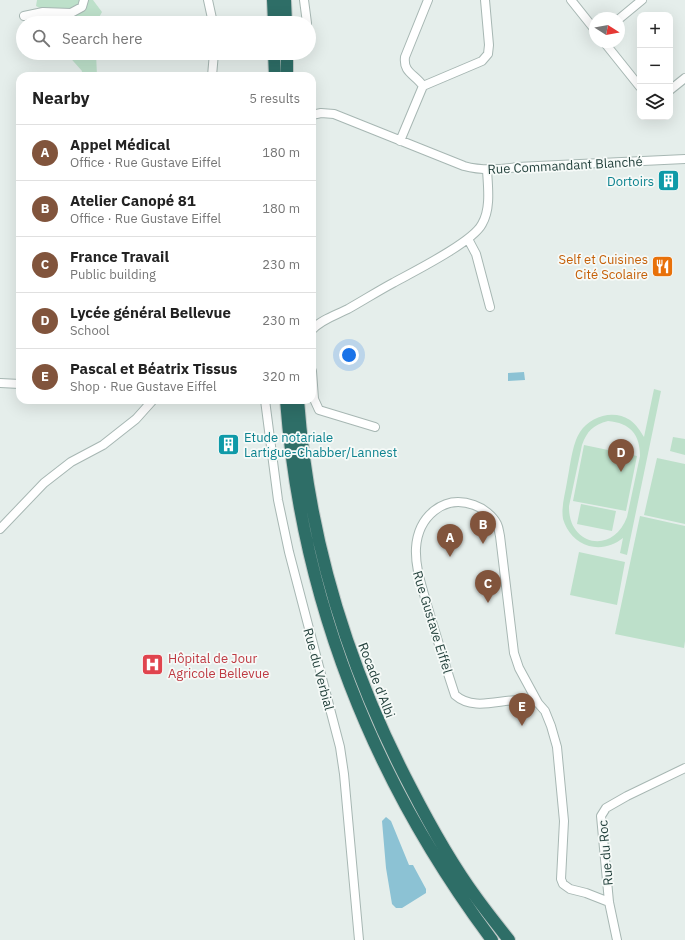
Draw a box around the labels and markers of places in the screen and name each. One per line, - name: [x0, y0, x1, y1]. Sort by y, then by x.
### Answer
- building icon: Dortoirs: [656, 168, 682, 194]
- place label: Dortoirs: [607, 173, 654, 190]
- place label: Self et Cuisines Cité Scolaire: [559, 251, 648, 283]
- restaurant icon: Self et Cuisines Cité Scolaire: [650, 253, 676, 279]
- place label: Etude notariale Lartigue-Chabber/Lannest: [244, 429, 397, 461]
- building icon: Etude notariale Lartigue-Chabber/Lannest: [216, 431, 242, 457]
- pin: D: [608, 439, 634, 472]
- pin: B: [470, 511, 496, 544]
- pin: A: [437, 524, 463, 557]
- pin: C: [475, 570, 501, 603]
- place label: Hôpital de Jour Agricole Bellevue: [168, 650, 269, 682]
- hospital icon: Hôpital de Jour Agricole Bellevue: [139, 652, 165, 678]
- pin: E: [509, 693, 535, 726]

